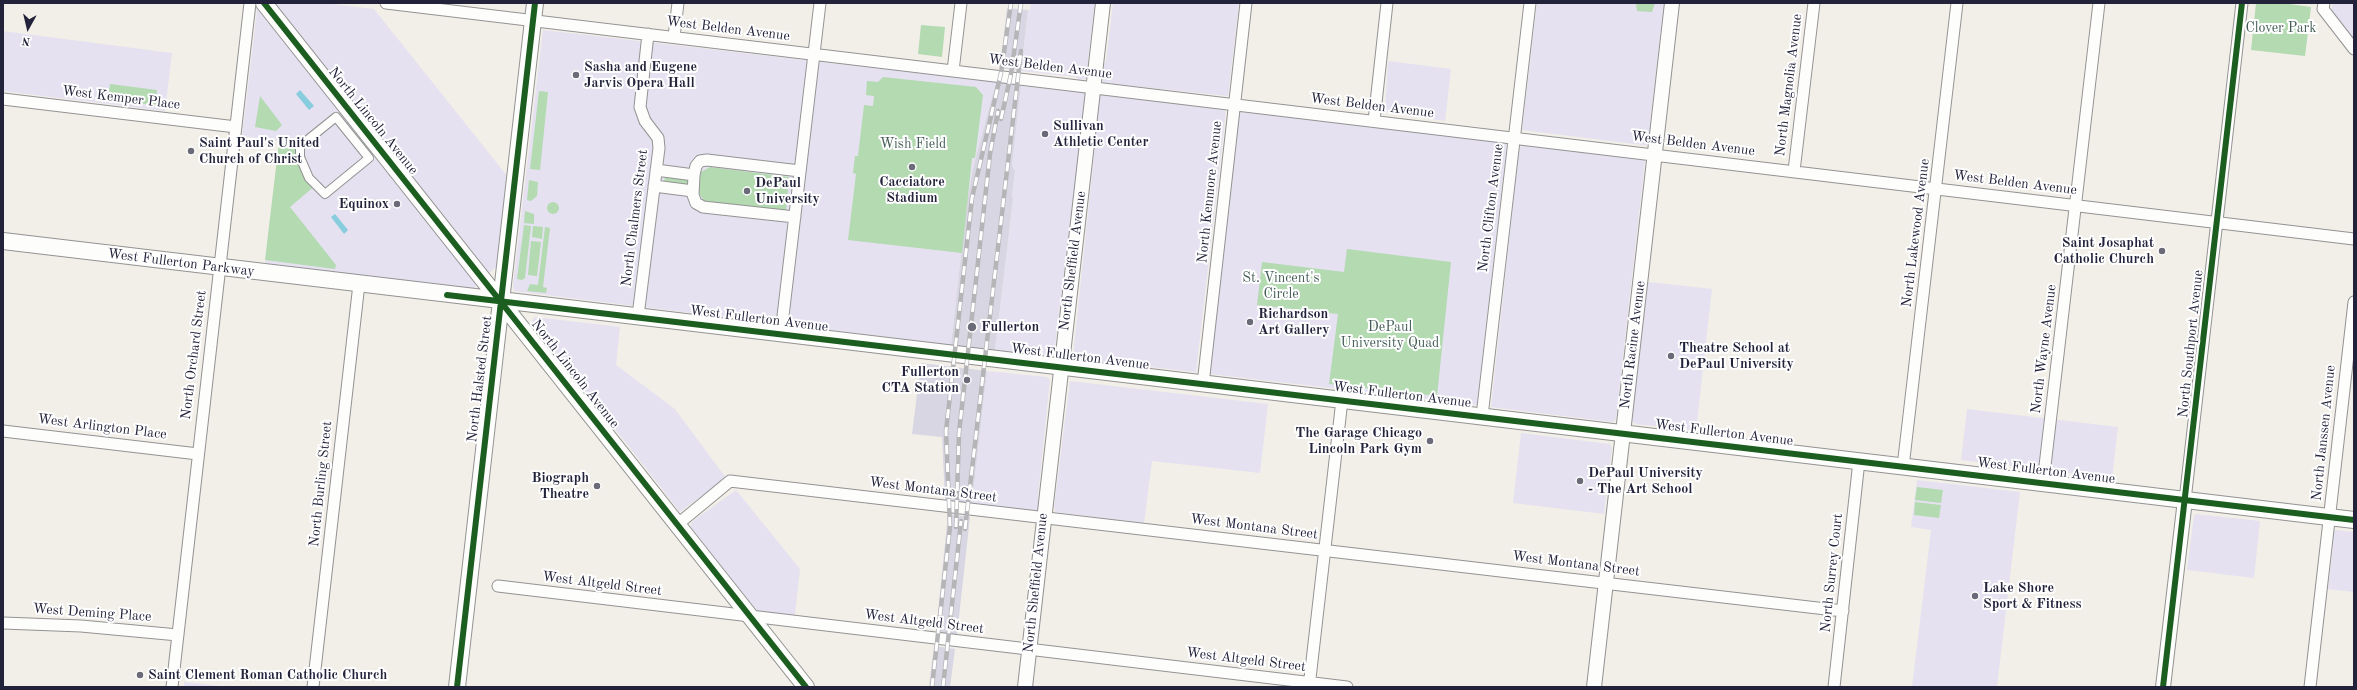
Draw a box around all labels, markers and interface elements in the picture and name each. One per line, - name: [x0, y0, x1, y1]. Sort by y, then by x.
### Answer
- north arrow: [8, 8, 48, 48]
- street label: West Belden Avenue: [665, 13, 791, 45]
- street label: North Magnolia Avenue: [1772, 13, 1806, 157]
- park label: Clover Park: [2245, 20, 2317, 36]
- text: N: [21, 34, 31, 46]
- street label: West Belden Avenue: [987, 51, 1113, 83]
- place label: Sasha and Eugene Jarvis Opera Hall: [584, 59, 697, 92]
- street label: North Lincoln Avenue: [324, 64, 422, 178]
- marker: Sasha and Eugene Jarvis Opera Hall: [571, 70, 581, 80]
- street label: West Kemper Place: [61, 82, 181, 114]
- street label: West Belden Avenue: [1309, 90, 1435, 122]
- place label: Sullivan Athletic Center: [1053, 118, 1149, 150]
- street label: North Kenmore Avenue: [1194, 120, 1226, 264]
- street label: West Belden Avenue: [1630, 128, 1756, 160]
- marker: Sullivan Athletic Center: [1040, 129, 1050, 139]
- place label: Saint Paul's United Church of Christ: [199, 135, 320, 168]
- park label: Wish Field: [880, 136, 946, 152]
- street label: North Clifton Avenue: [1475, 143, 1507, 273]
- marker: Saint Paul's United Church of Christ: [186, 146, 196, 156]
- street label: North Chalmers Street: [618, 148, 652, 288]
- street label: North Lakewood Avenue: [1899, 158, 1933, 308]
- marker: Cacciatore Stadium: [907, 162, 917, 172]
- street label: West Belden Avenue: [1952, 167, 2078, 199]
- place label: Cacciatore Stadium: [879, 174, 945, 206]
- place label: DePaul University: [755, 175, 820, 208]
- marker: DePaul University: [742, 186, 752, 196]
- street label: North Sheffield Avenue: [1056, 190, 1090, 332]
- place label: Equinox: [338, 196, 389, 212]
- marker: Equinox: [392, 199, 402, 209]
- place label: Saint Josaphat Catholic Church: [2053, 235, 2154, 268]
- street label: West Fullerton Parkway: [106, 246, 256, 280]
- marker: Saint Josaphat Catholic Church: [2157, 246, 2167, 256]
- street label: North Southport Avenue: [2175, 269, 2207, 419]
- park label: St. Vincent's Circle: [1242, 270, 1320, 302]
- street label: North Racine Avenue: [1617, 280, 1649, 410]
- street label: North Wayne Avenue: [2028, 283, 2060, 415]
- street label: North Orchard Street: [178, 289, 210, 421]
- street label: West Fullerton Avenue: [689, 302, 829, 336]
- place label: Richardson Art Gallery: [1258, 306, 1329, 338]
- street label: North Halsted Street: [464, 315, 496, 443]
- street label: North Lincoln Avenue: [527, 316, 623, 432]
- marker: Richardson Art Gallery: [1245, 317, 1255, 327]
- place label: Fullerton: [981, 319, 1039, 335]
- park label: DePaul University Quad: [1341, 319, 1439, 352]
- marker: Fullerton: [966, 321, 978, 333]
- street label: West Fullerton Avenue: [1010, 340, 1150, 374]
- place label: Theatre School at DePaul University: [1679, 340, 1794, 372]
- marker: Theatre School at DePaul University: [1666, 351, 1676, 361]
- place label: Fullerton CTA Station: [882, 364, 959, 396]
- street label: North Janssen Avenue: [2309, 364, 2339, 502]
- marker: Fullerton CTA Station: [962, 375, 972, 385]
- street label: West Fullerton Avenue: [1332, 378, 1472, 412]
- street label: West Arlington Place: [36, 411, 168, 443]
- street label: West Fullerton Avenue: [1654, 416, 1794, 450]
- street label: North Burling Street: [306, 420, 336, 548]
- place label: The Garage Chicago Lincoln Park Gym: [1295, 425, 1422, 458]
- marker: The Garage Chicago Lincoln Park Gym: [1425, 436, 1435, 446]
- street label: West Fullerton Avenue: [1976, 454, 2116, 488]
- place label: DePaul University - The Art School: [1588, 465, 1703, 498]
- place label: Biograph Theatre: [531, 470, 589, 502]
- street label: West Montana Street: [868, 474, 998, 506]
- marker: DePaul University - The Art School: [1575, 476, 1585, 486]
- marker: Biograph Theatre: [592, 481, 602, 491]
- street label: West Montana Street: [1189, 511, 1319, 543]
- street label: North Sheffield Avenue: [1020, 512, 1052, 654]
- street label: North Surrey Court: [1817, 513, 1847, 633]
- street label: West Montana Street: [1511, 548, 1641, 580]
- street label: West Altgeld Street: [541, 568, 663, 600]
- place label: Lake Shore Sport & Fitness: [1983, 580, 2081, 612]
- marker: Lake Shore Sport & Fitness: [1970, 591, 1980, 601]
- street label: West Deming Place: [32, 600, 152, 626]
- street label: West Altgeld Street: [863, 606, 985, 638]
- street label: West Altgeld Street: [1185, 644, 1307, 676]
- place label: Saint Clement Roman Catholic Church: [148, 667, 387, 683]
- marker: Saint Clement Roman Catholic Church: [135, 670, 145, 680]

